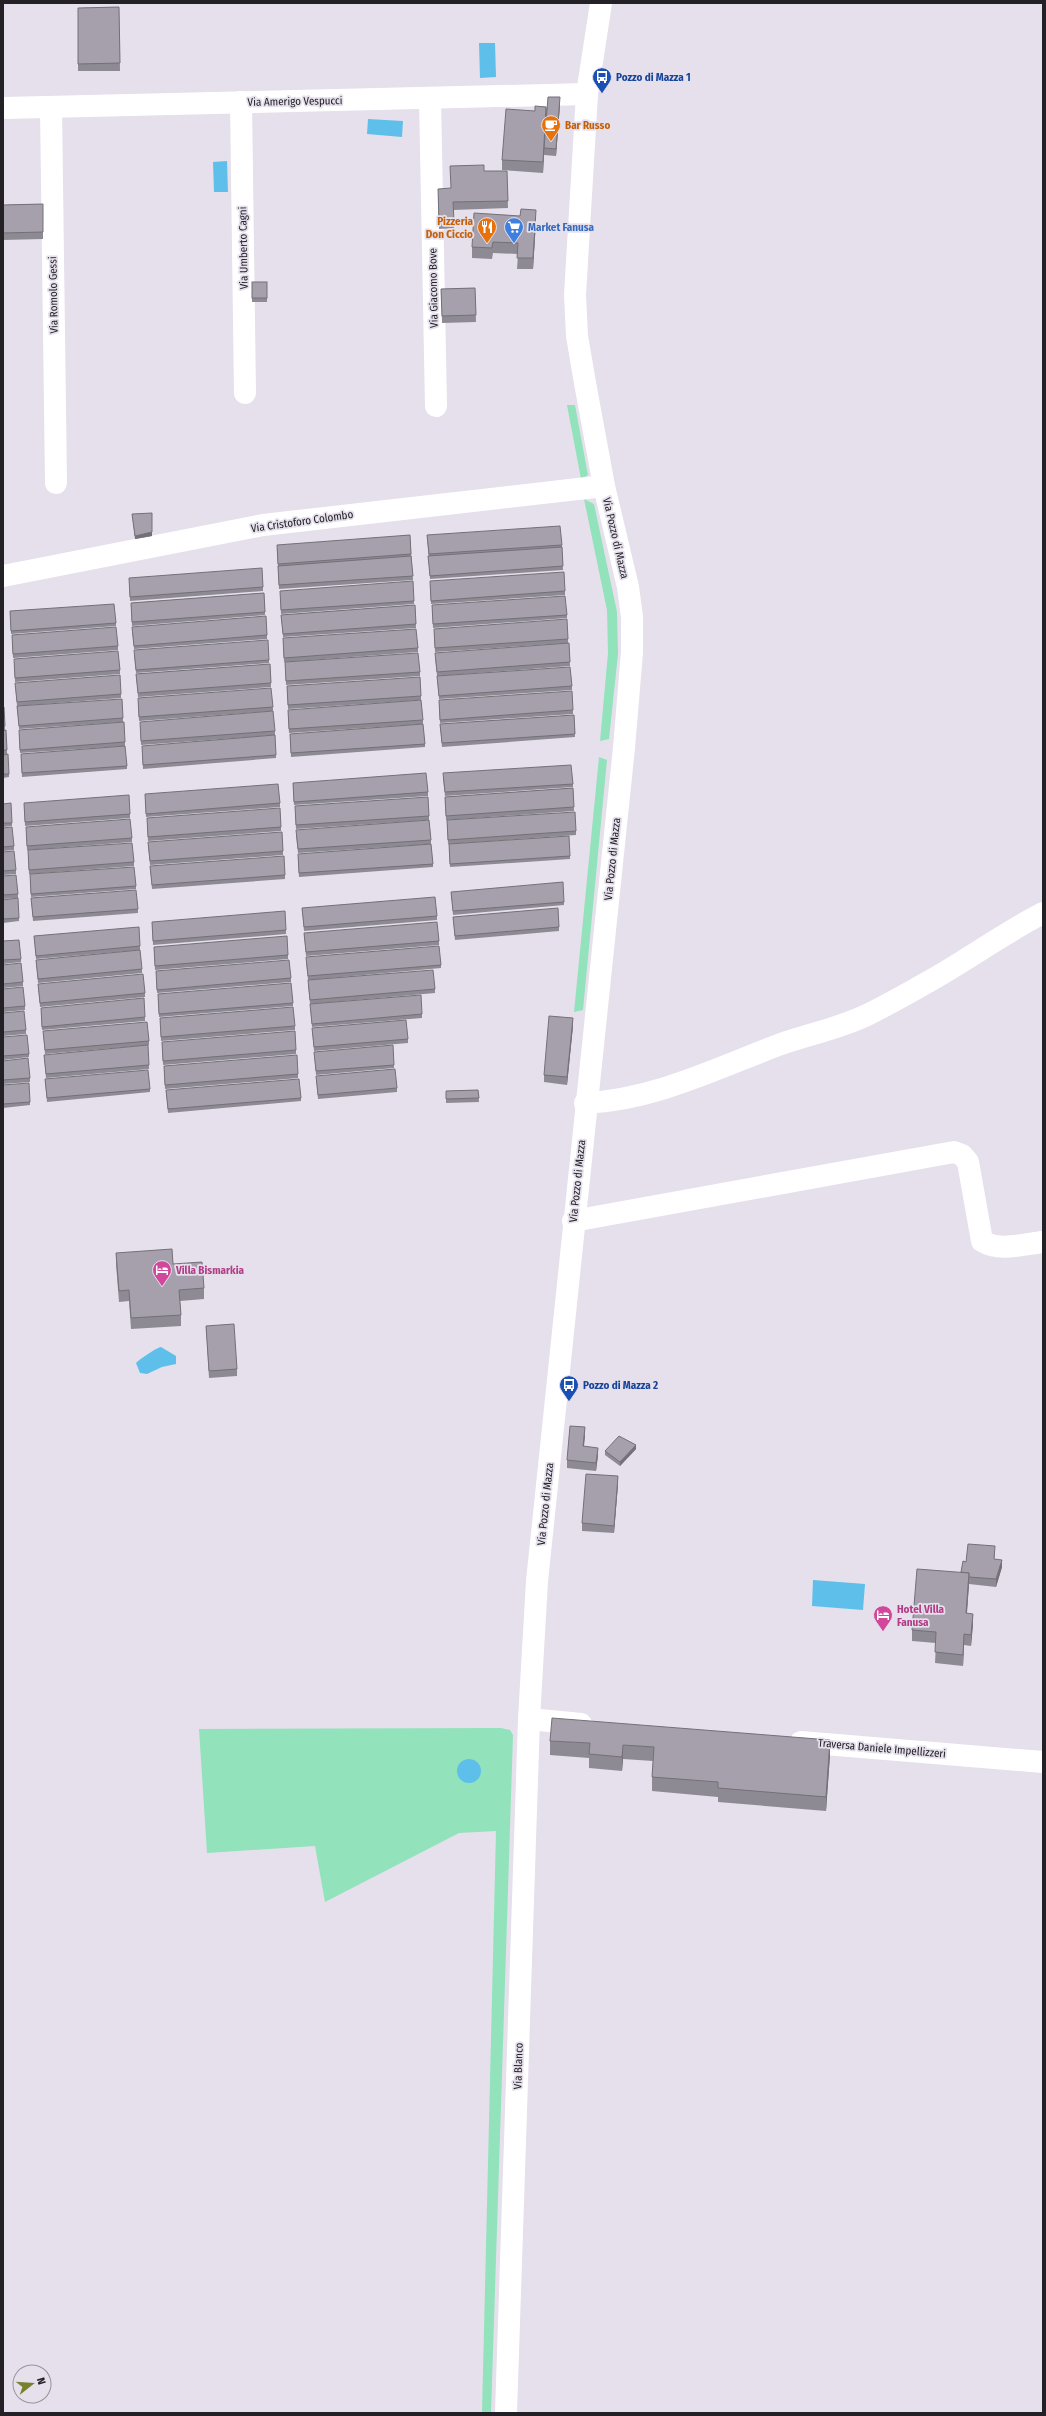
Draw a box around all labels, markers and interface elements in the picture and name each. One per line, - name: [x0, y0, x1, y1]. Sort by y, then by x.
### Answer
- bus stop icon: Pozzo di Mazza 1: [591, 66, 613, 94]
- place label: Pozzo di Mazza 1: [616, 71, 691, 84]
- street label: Via Amerigo Vespucci: [247, 94, 343, 109]
- cafe icon: Bar Russo: [540, 114, 562, 142]
- place label: Bar Russo: [565, 119, 610, 132]
- street label: Via Umberto Cagni: [236, 206, 251, 289]
- place label: Pizzeria Don Ciccio: [426, 215, 474, 241]
- restaurant icon: Pizzeria Don Ciccio: [476, 216, 498, 244]
- supermarket icon: Market Fanusa: [503, 216, 525, 244]
- place label: Market Fanusa: [528, 221, 594, 234]
- street label: Via Giacomo Bove: [426, 248, 441, 328]
- street label: Via Romolo Gessi: [46, 256, 61, 334]
- street label: Via Pozzo di Mazza: [600, 496, 631, 580]
- street label: Via Cristoforo Colombo: [250, 508, 354, 535]
- street label: Via Pozzo di Mazza: [602, 817, 623, 901]
- street label: Via Pozzo di Mazza: [567, 1139, 588, 1223]
- hotel icon: Villa Bismarkia: [151, 1259, 173, 1287]
- place label: Villa Bismarkia: [175, 1264, 244, 1277]
- bus stop icon: Pozzo di Mazza 2: [558, 1374, 580, 1402]
- place label: Pozzo di Mazza 2: [583, 1379, 658, 1392]
- street label: Via Pozzo di Mazza: [535, 1462, 556, 1546]
- place label: Hotel Villa Fanusa: [897, 1603, 945, 1629]
- hotel icon: Hotel Villa Fanusa: [872, 1604, 894, 1632]
- street label: Traversa Daniele Impellizzeri: [817, 1736, 947, 1761]
- street label: Via Blanco: [511, 2042, 526, 2090]
- north arrow: [12, 2364, 52, 2404]
- text: N: [34, 2376, 48, 2386]

